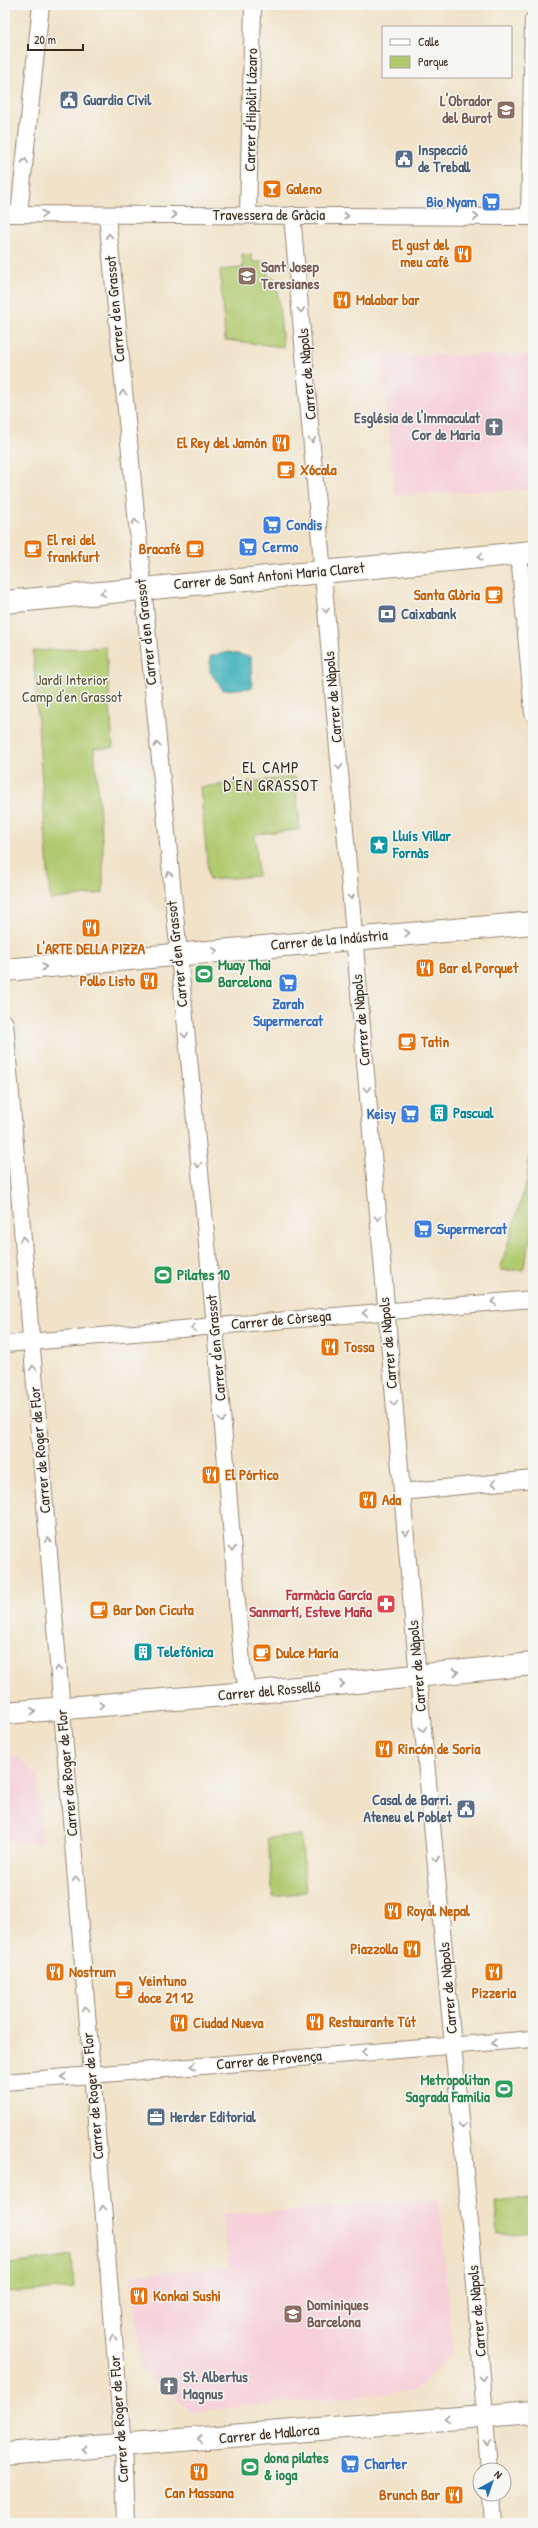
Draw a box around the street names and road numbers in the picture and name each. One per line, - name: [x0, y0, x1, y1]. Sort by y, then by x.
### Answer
- street label: Carrer d'Hipòlit Lázaro: [239, 48, 262, 172]
- street label: Travessera de Gràcia: [213, 204, 325, 225]
- street label: Carrer d'en Grassot: [99, 254, 130, 363]
- street label: Carrer de Nàpols: [292, 327, 321, 421]
- street label: Carrer de Sant Antoni Maria Claret: [173, 557, 366, 594]
- street label: Carrer d'en Grassot: [129, 577, 162, 686]
- street label: Carrer de Nàpols: [318, 650, 347, 744]
- street label: Carrer d'en Grassot: [160, 899, 193, 1008]
- street label: Carrer de la Indústria: [269, 924, 389, 955]
- street label: Carrer de Nàpols: [346, 973, 375, 1067]
- street label: Carrer d'en Grassot: [200, 1293, 231, 1402]
- street label: Carrer de Nàpols: [373, 1296, 402, 1390]
- street label: Carrer de Còrsega: [230, 1305, 332, 1334]
- street label: Carrer de Roger de Flor: [23, 1385, 56, 1514]
- street label: Carrer de Nàpols: [402, 1619, 431, 1713]
- street label: Carrer del Rosselló: [217, 1676, 321, 1705]
- street label: Carrer de Roger de Flor: [50, 1708, 83, 1837]
- street label: Carrer de Nàpols: [433, 1941, 462, 2035]
- street label: Carrer de Roger de Flor: [76, 2031, 109, 2160]
- street label: Carrer de Provença: [215, 2044, 323, 2075]
- street label: Carrer de Nàpols: [462, 2264, 491, 2358]
- street label: Carrer de Roger de Flor: [104, 2354, 133, 2483]
- street label: Carrer de Mallorca: [218, 2419, 320, 2448]

